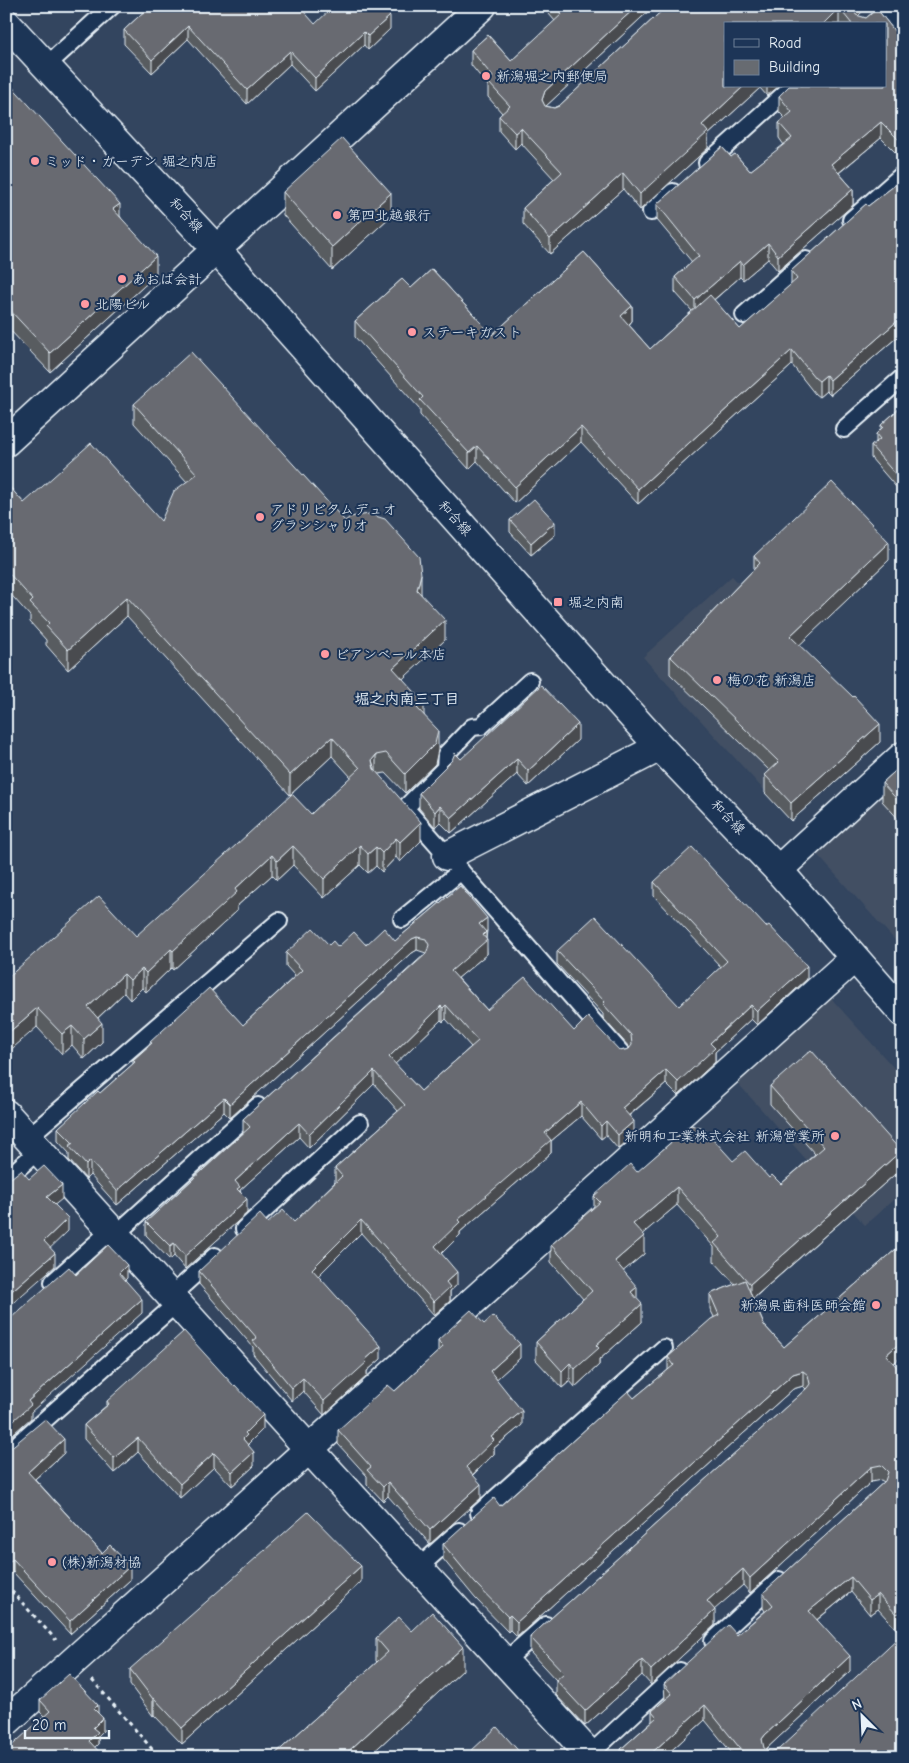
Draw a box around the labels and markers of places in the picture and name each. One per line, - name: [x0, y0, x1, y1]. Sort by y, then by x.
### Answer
- place label: 新潟堀之内郵便局: [496, 68, 608, 85]
- marker: 新潟堀之内郵便局: [480, 70, 492, 82]
- place label: ミッド・ガーデン 堀之内店: [45, 153, 218, 170]
- marker: ミッド・ガーデン 堀之内店: [29, 155, 41, 167]
- place label: 第四北越銀行: [347, 207, 431, 224]
- marker: 第四北越銀行: [331, 209, 343, 221]
- place label: あおば会計: [132, 271, 202, 288]
- marker: あおば会計: [116, 273, 128, 285]
- place label: 北陽ビル: [95, 296, 151, 313]
- marker: 北陽ビル: [79, 298, 91, 310]
- place label: ステーキガスト: [422, 324, 522, 341]
- marker: ステーキガスト: [406, 326, 418, 338]
- place label: アドリビタムデュオ グランシャリオ: [270, 501, 397, 534]
- marker: アドリビタムデュオ グランシャリオ: [254, 511, 266, 523]
- place label: 堀之内南: [568, 594, 624, 611]
- marker: 堀之内南: [552, 596, 564, 608]
- place label: ビアンベール本店: [335, 646, 446, 663]
- marker: ビアンベール本店: [319, 648, 331, 660]
- place label: 梅の花 新潟店: [727, 672, 816, 689]
- marker: 梅の花 新潟店: [711, 674, 723, 686]
- place label: 新明和工業株式会社 新潟営業所: [624, 1128, 825, 1145]
- marker: 新明和工業株式会社 新潟営業所: [829, 1130, 841, 1142]
- place label: 新潟県歯科医師会館: [740, 1297, 866, 1314]
- marker: 新潟県歯科医師会館: [870, 1299, 882, 1311]
- place label: (株)新潟材協: [62, 1554, 142, 1571]
- marker: (株)新潟材協: [46, 1556, 58, 1568]

